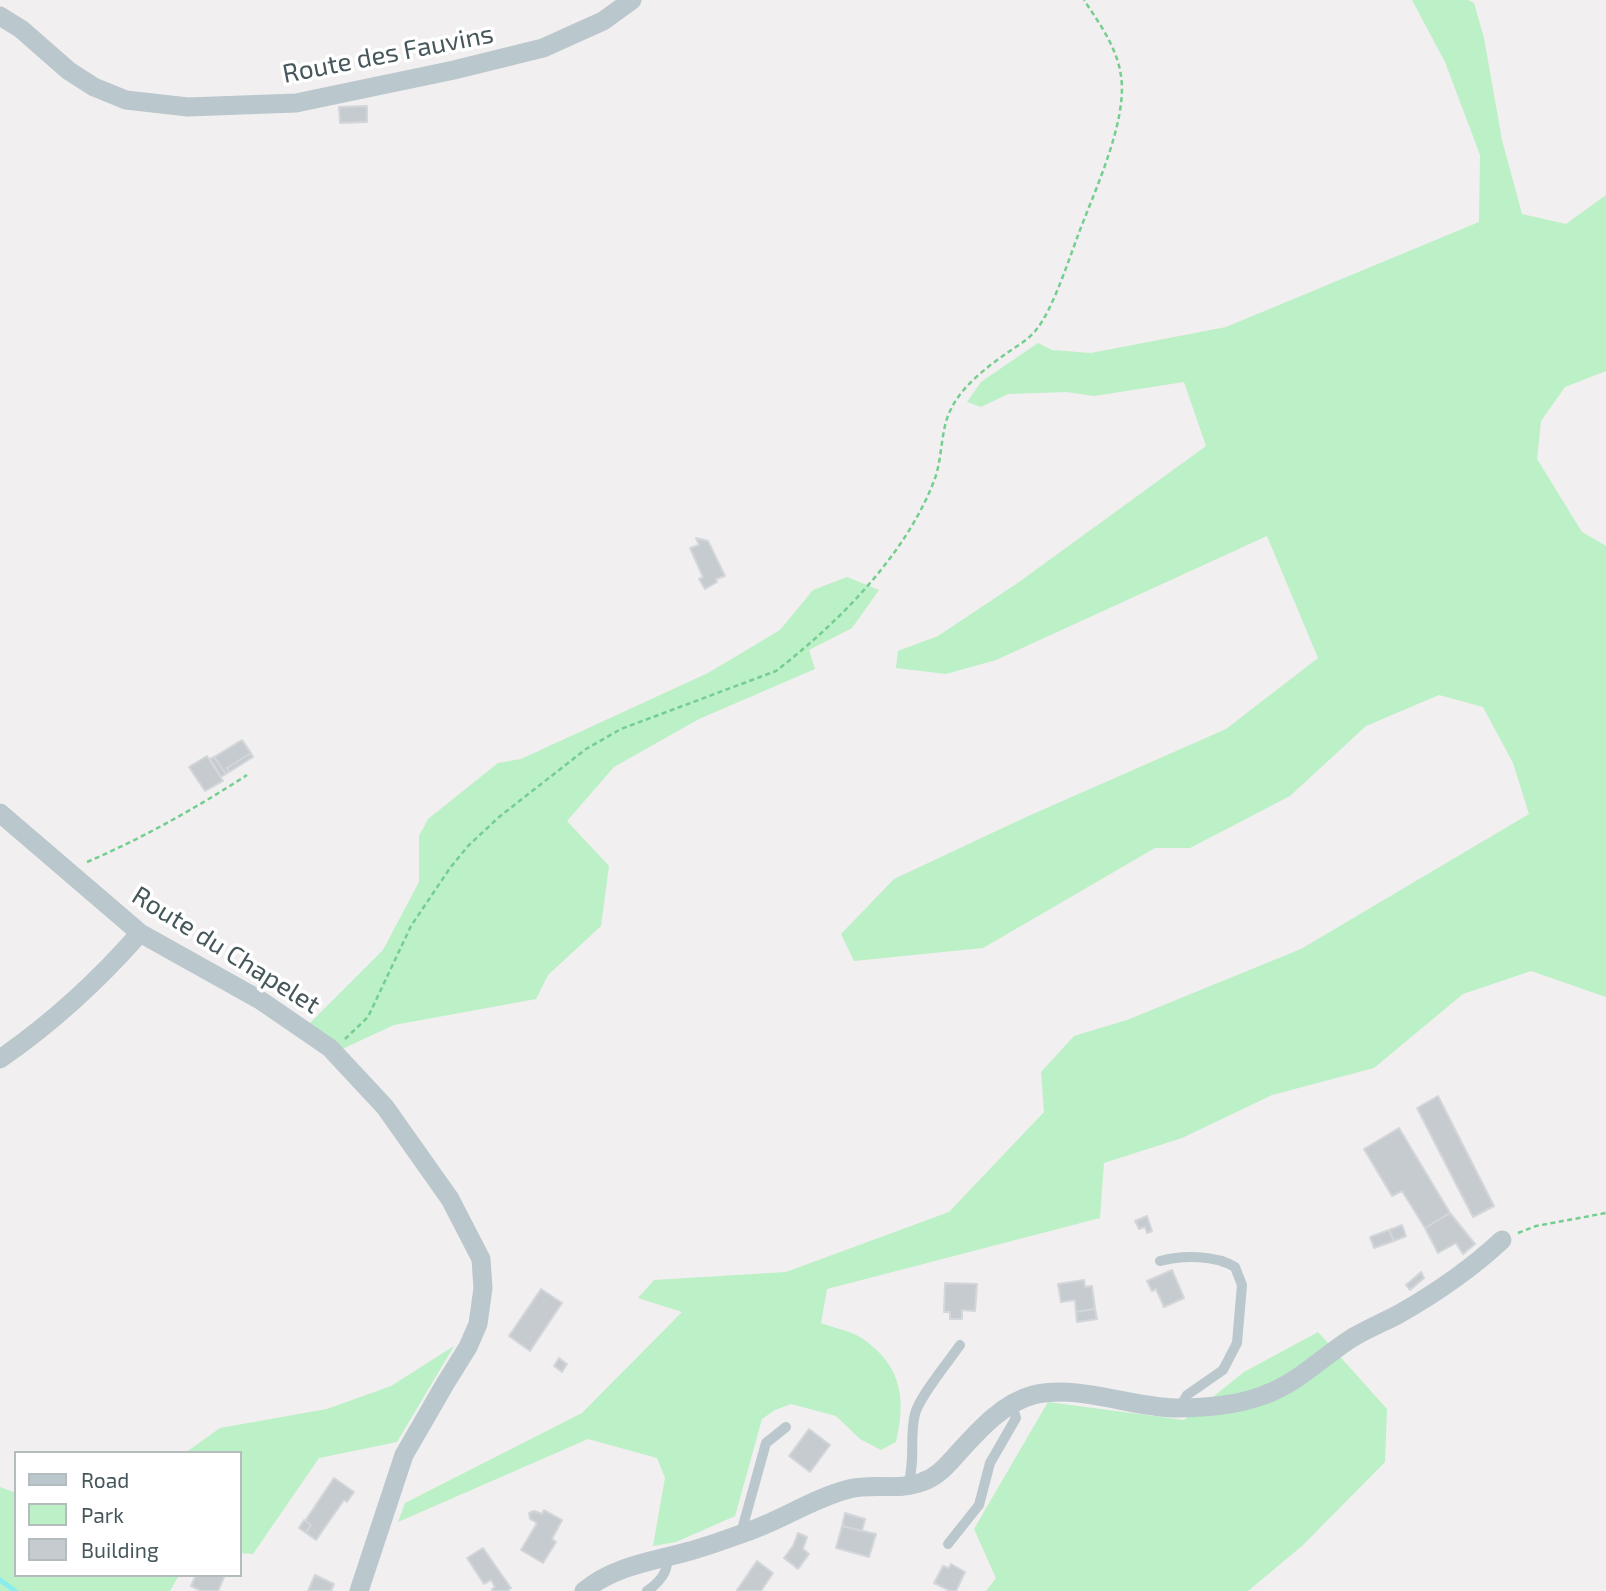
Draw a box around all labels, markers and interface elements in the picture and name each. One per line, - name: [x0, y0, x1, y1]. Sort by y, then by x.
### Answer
- street label: Route des Fauvins: [280, 18, 496, 90]
- street label: Route du Chapelet: [126, 880, 326, 1020]
- legend: [14, 1451, 242, 1577]
- text: Road: [81, 1467, 129, 1492]
- text: Park: [81, 1502, 124, 1527]
- text: Building: [81, 1537, 159, 1562]

